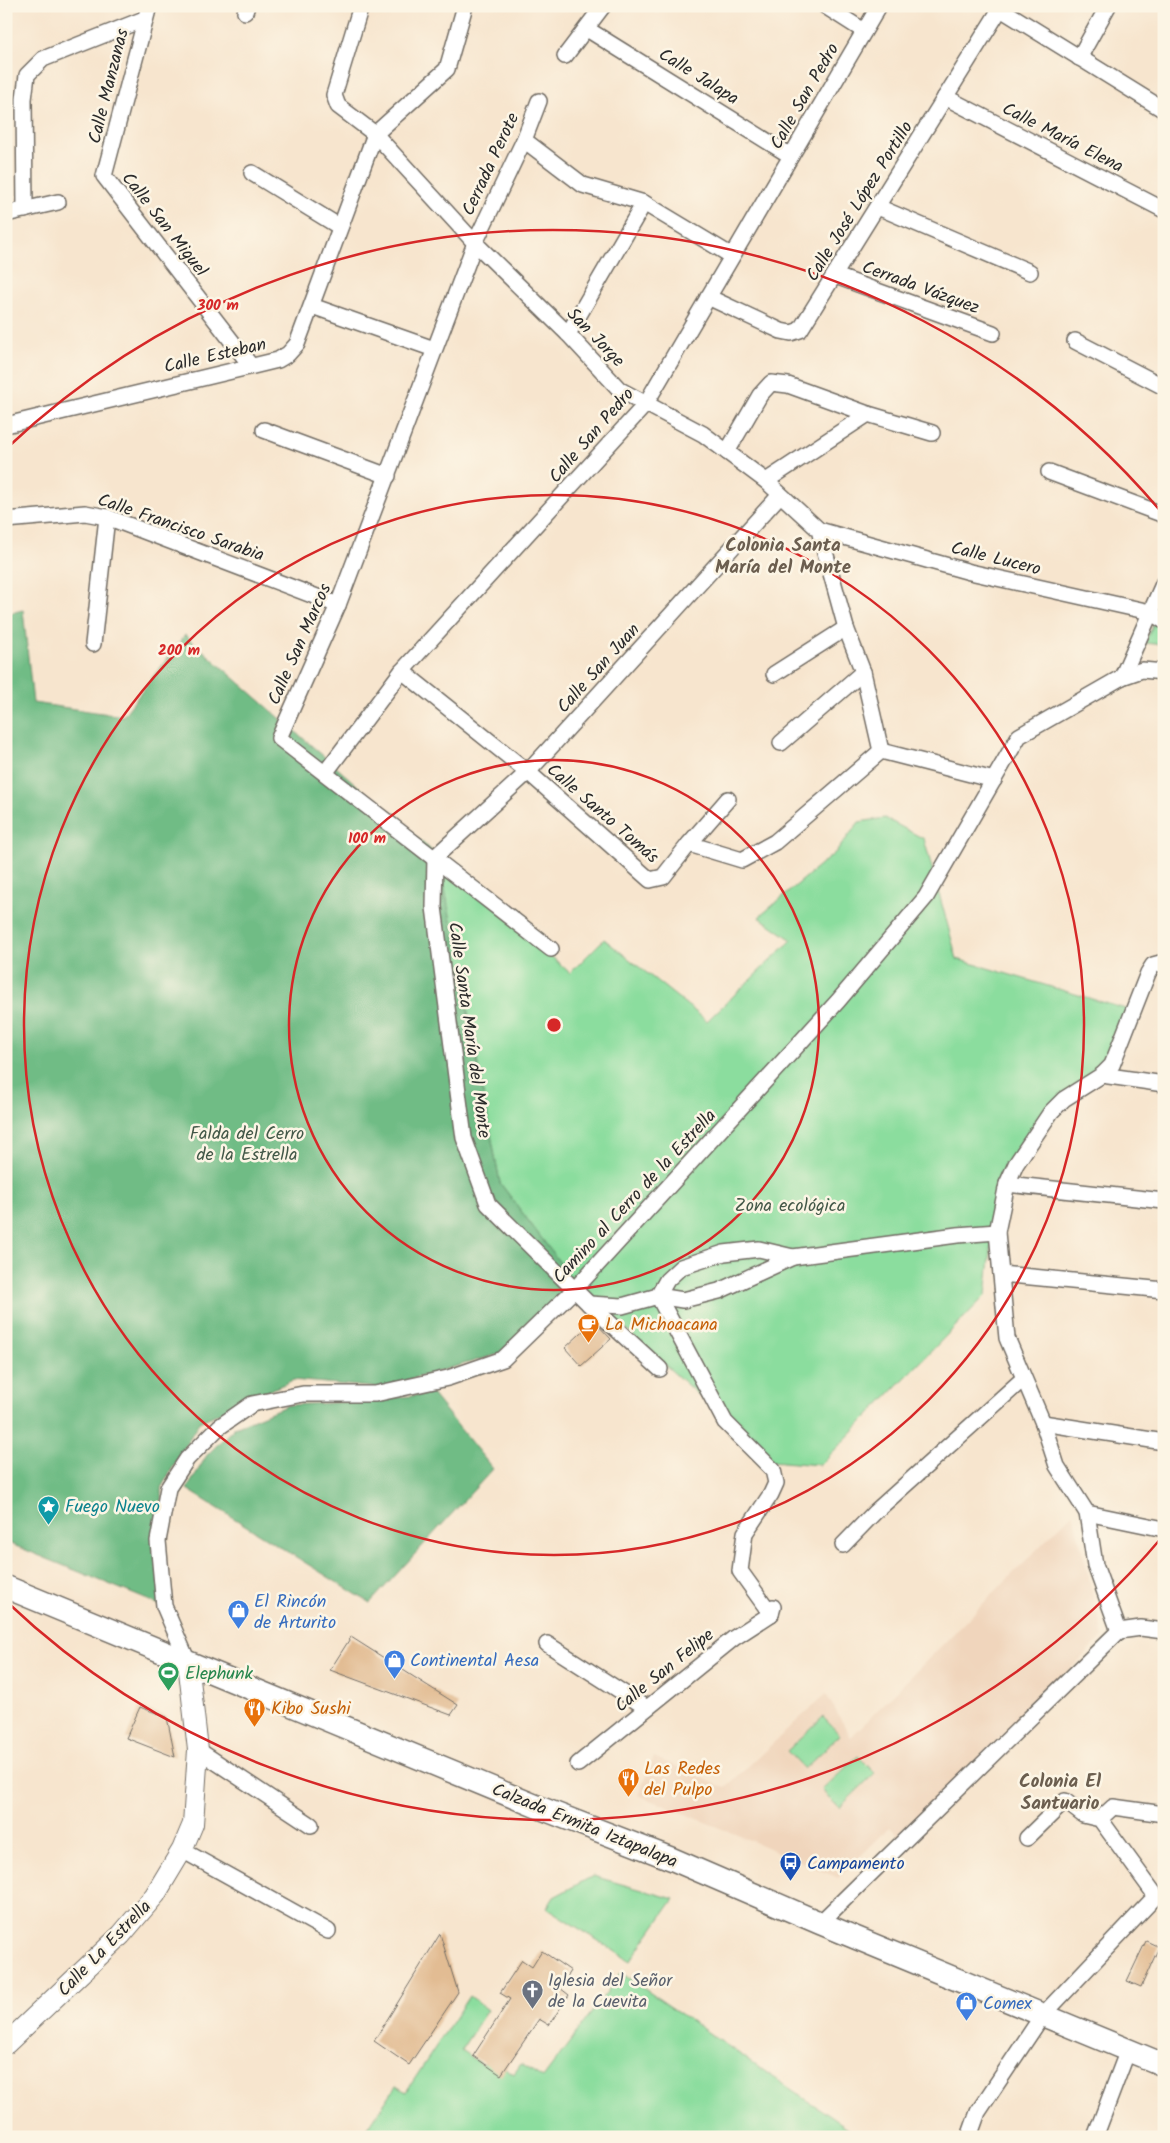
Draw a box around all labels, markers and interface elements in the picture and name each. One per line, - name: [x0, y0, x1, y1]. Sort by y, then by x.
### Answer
- street label: Calle Manzanas: [81, 25, 138, 147]
- street label: Calle San Pedro: [763, 38, 848, 156]
- street label: Calle Jalapa: [652, 41, 744, 113]
- street label: Calle María Elena: [996, 95, 1128, 181]
- street label: Cerrada Perote: [455, 108, 528, 221]
- street label: Calle José López Portillo: [799, 116, 921, 288]
- street label: Calle San Miguel: [113, 166, 215, 284]
- street label: Cerrada Vázquez: [858, 254, 983, 323]
- text: 300 m: [196, 294, 239, 318]
- street label: San Jorge: [559, 301, 631, 375]
- street label: Calle Esteban: [161, 331, 269, 382]
- street label: Calle San Pedro: [542, 382, 642, 490]
- street label: Calle Francisco Sarabia: [93, 486, 268, 571]
- district label: Colonia Santa María del Monte: [715, 531, 851, 583]
- street label: Calle Lucero: [947, 534, 1044, 585]
- street label: Calle San Marcos: [261, 579, 340, 710]
- street label: Calle San Juan: [550, 617, 648, 721]
- text: 200 m: [158, 639, 200, 663]
- street label: Calle Santo Tomás: [539, 757, 665, 872]
- text: 100 m: [348, 827, 386, 851]
- street label: Calle Santa María del Monte: [439, 920, 498, 1140]
- centre of rings: [545, 1016, 563, 1034]
- street label: Camino al Cerro de la Estrella: [546, 1103, 724, 1291]
- park label: Falda del Cerro de la Estrella: [190, 1120, 304, 1170]
- park label: Zona ecológica: [735, 1192, 845, 1221]
- place label: La Michoacana: [605, 1311, 718, 1340]
- cafe icon: La Michoacana: [577, 1312, 601, 1343]
- place label: Fuego Nuevo: [65, 1493, 160, 1522]
- place icon: Fuego Nuevo: [37, 1494, 61, 1525]
- place label: El Rincón de Arturito: [254, 1588, 336, 1638]
- shop icon: El Rincón de Arturito: [226, 1599, 250, 1630]
- street label: Calle San Felipe: [609, 1622, 721, 1721]
- place label: Continental Aesa: [410, 1647, 539, 1676]
- shop icon: Continental Aesa: [382, 1648, 406, 1679]
- place label: Elephunk: [185, 1660, 254, 1689]
- sports icon: Elephunk: [157, 1661, 181, 1692]
- place label: Kibo Sushi: [271, 1695, 351, 1724]
- restaurant icon: Kibo Sushi: [243, 1696, 267, 1727]
- place label: Las Redes del Pulpo: [644, 1755, 721, 1805]
- restaurant icon: Las Redes del Pulpo: [616, 1766, 640, 1797]
- district label: Colonia El Santuario: [1019, 1767, 1102, 1819]
- street label: Calzada Ermita Iztapalapa: [487, 1776, 682, 1877]
- place label: Campamento: [807, 1850, 905, 1879]
- bus stop icon: Campamento: [779, 1851, 803, 1882]
- street label: Calle La Estrella: [51, 1894, 159, 2004]
- place label: Iglesia del Señor de la Cuevita: [548, 1967, 673, 2017]
- church icon: Iglesia del Señor de la Cuevita: [520, 1978, 544, 2009]
- place label: Comex: [983, 1990, 1032, 2019]
- shop icon: Comex: [955, 1991, 979, 2022]

